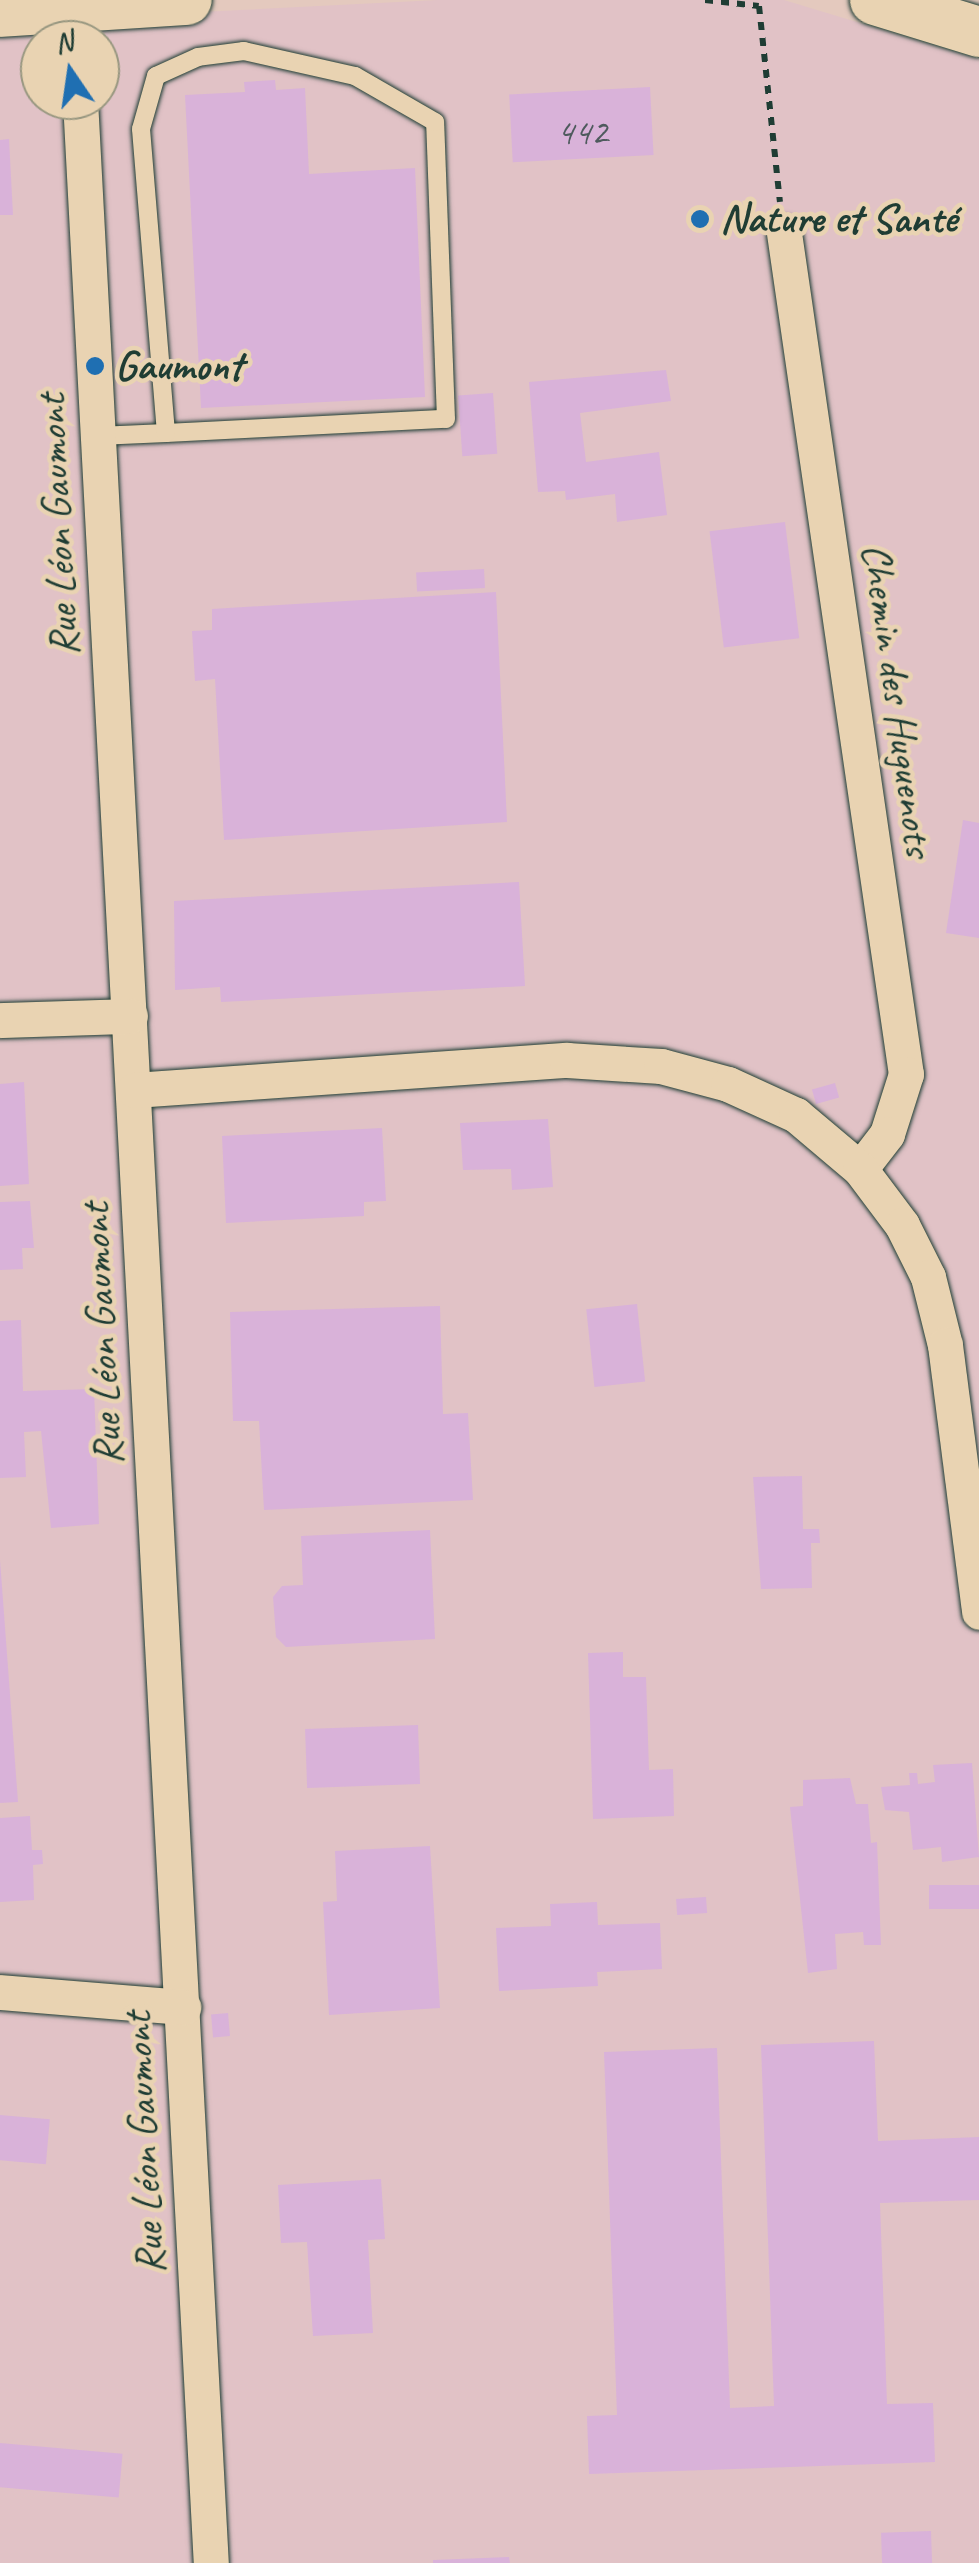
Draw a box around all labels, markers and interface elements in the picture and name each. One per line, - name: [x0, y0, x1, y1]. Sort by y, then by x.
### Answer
- north arrow: [20, 20, 120, 120]
- text: N: [51, 23, 76, 61]
- house number: 442: [556, 109, 608, 155]
- place label: Nature et Santé: [720, 194, 958, 244]
- marker: Nature et Santé: [689, 208, 711, 230]
- place label: Gaumont: [115, 341, 242, 391]
- marker: Gaumont: [84, 355, 106, 377]
- street label: Rue Léon Gaumont: [26, 393, 90, 657]
- street label: Chemin des Huguenots: [850, 540, 944, 860]
- street label: Rue Léon Gaumont: [70, 1202, 134, 1466]
- street label: Rue Léon Gaumont: [112, 2011, 176, 2275]

